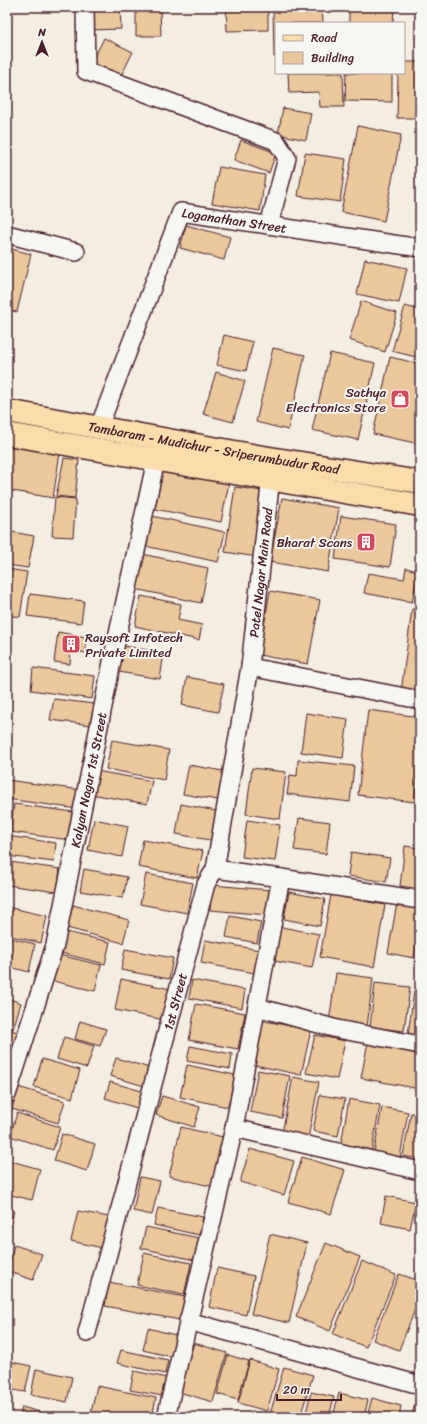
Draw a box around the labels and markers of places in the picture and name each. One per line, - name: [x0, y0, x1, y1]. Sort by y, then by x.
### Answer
- place label: Sathya Electronics Store: [286, 381, 386, 419]
- shop icon: Sathya Electronics Store: [389, 388, 411, 410]
- place label: Bharat Scans: [276, 531, 353, 554]
- building icon: Bharat Scans: [355, 531, 377, 553]
- place label: Raysoft Infotech Private Limited: [85, 626, 183, 664]
- building icon: Raysoft Infotech Private Limited: [60, 633, 82, 655]

